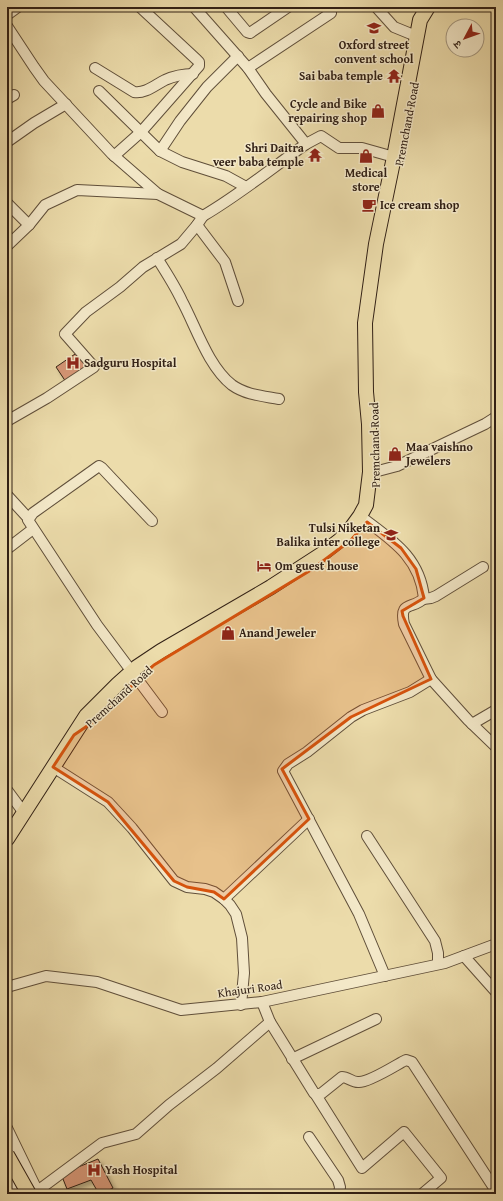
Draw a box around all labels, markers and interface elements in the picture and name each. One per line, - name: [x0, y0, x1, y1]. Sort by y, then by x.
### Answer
- north arrow: [445, 18, 485, 58]
- school or university icon: Oxford street convent school: [366, 20, 382, 36]
- place label: Oxford street convent school: [334, 36, 414, 67]
- text: उ: [449, 36, 466, 53]
- place label: Sai baba temple: [299, 67, 383, 84]
- temple icon: Sai baba temple: [386, 68, 402, 84]
- street label: Premchand Road: [390, 80, 423, 167]
- place label: Cycle and Bike repairing shop: [288, 95, 367, 126]
- shop icon: Cycle and Bike repairing shop: [370, 103, 386, 119]
- place label: Shri Daitra veer baba temple: [213, 139, 305, 170]
- temple icon: Shri Daitra veer baba temple: [307, 147, 323, 163]
- shop icon: Medical store: [358, 148, 374, 164]
- place label: Medical store: [345, 164, 387, 195]
- place label: Ice cream shop: [380, 196, 460, 213]
- cafe icon: Ice cream shop: [361, 197, 377, 213]
- place label: Sadguru Hospital: [84, 354, 177, 371]
- hospital icon: Sadguru Hospital: [65, 355, 81, 371]
- street label: Premchand Road: [365, 402, 384, 488]
- place label: Maa vaishno Jewelers: [404, 438, 473, 469]
- shop icon: Maa vaishno Jewelers: [387, 446, 403, 462]
- place label: Tulsi Niketan Balika inter college: [276, 519, 380, 550]
- school or university icon: Tulsi Niketan Balika inter college: [383, 527, 399, 543]
- place label: Om guest house: [275, 557, 358, 574]
- hotel icon: Om guest house: [256, 558, 272, 574]
- place label: Anand Jeweler: [239, 624, 316, 641]
- shop icon: Anand Jeweler: [220, 625, 236, 641]
- street label: Premchand Road: [81, 661, 156, 731]
- street label: Khajuri Road: [216, 975, 284, 1001]
- place label: Yash Hospital: [105, 1161, 178, 1178]
- hospital icon: Yash Hospital: [86, 1162, 102, 1178]

